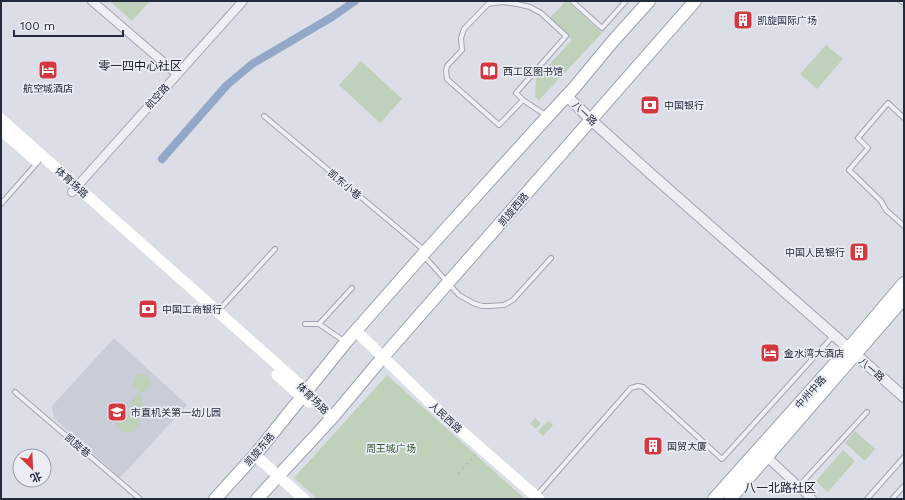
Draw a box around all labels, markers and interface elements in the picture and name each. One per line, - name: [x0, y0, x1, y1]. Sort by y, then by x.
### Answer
- building icon: 凯旋国际广场: [732, 9, 754, 31]
- scale bar: [14, 12, 123, 38]
- place label: 凯旋国际广场: [757, 15, 817, 26]
- text: 100 m: [20, 19, 55, 33]
- hotel icon: 航空城酒店: [37, 59, 59, 81]
- district label: 零一四中心社区: [98, 59, 182, 73]
- library icon: 西工区图书馆: [478, 60, 500, 82]
- place label: 西工区图书馆: [503, 66, 563, 77]
- street label: 航空路: [143, 82, 171, 111]
- place label: 航空城酒店: [23, 83, 73, 94]
- bank icon: 中国银行: [639, 94, 661, 116]
- street label: 八一路: [570, 99, 599, 128]
- place label: 中国银行: [664, 100, 704, 111]
- street label: 体育场路: [53, 165, 90, 200]
- street label: 凯东小巷: [326, 167, 364, 201]
- street label: 凯旋西路: [496, 191, 531, 228]
- building icon: 中国人民银行: [848, 241, 870, 263]
- place label: 中国人民银行: [785, 247, 845, 258]
- bank icon: 中国工商银行: [137, 298, 159, 320]
- place label: 中国工商银行: [162, 304, 222, 315]
- hotel icon: 金水湾大酒店: [759, 342, 781, 364]
- place label: 金水湾大酒店: [784, 348, 844, 359]
- street label: 八一路: [857, 355, 887, 383]
- street label: 中州中路: [793, 374, 828, 411]
- street label: 体育场路: [295, 380, 331, 416]
- street label: 人民西路: [427, 400, 464, 435]
- school or university icon: 市直机关第一幼儿园: [106, 401, 128, 423]
- place label: 市直机关第一幼儿园: [131, 407, 221, 418]
- street label: 凯旋东路: [242, 431, 277, 468]
- street label: 凯旋巷: [63, 432, 93, 459]
- building icon: 国贸大厦: [642, 435, 664, 457]
- place label: 国贸大厦: [667, 441, 707, 452]
- park label: 周王城广场: [366, 443, 416, 454]
- north arrow: [12, 448, 52, 488]
- text: 北: [28, 469, 44, 485]
- district label: 八一北路社区: [744, 481, 816, 495]

